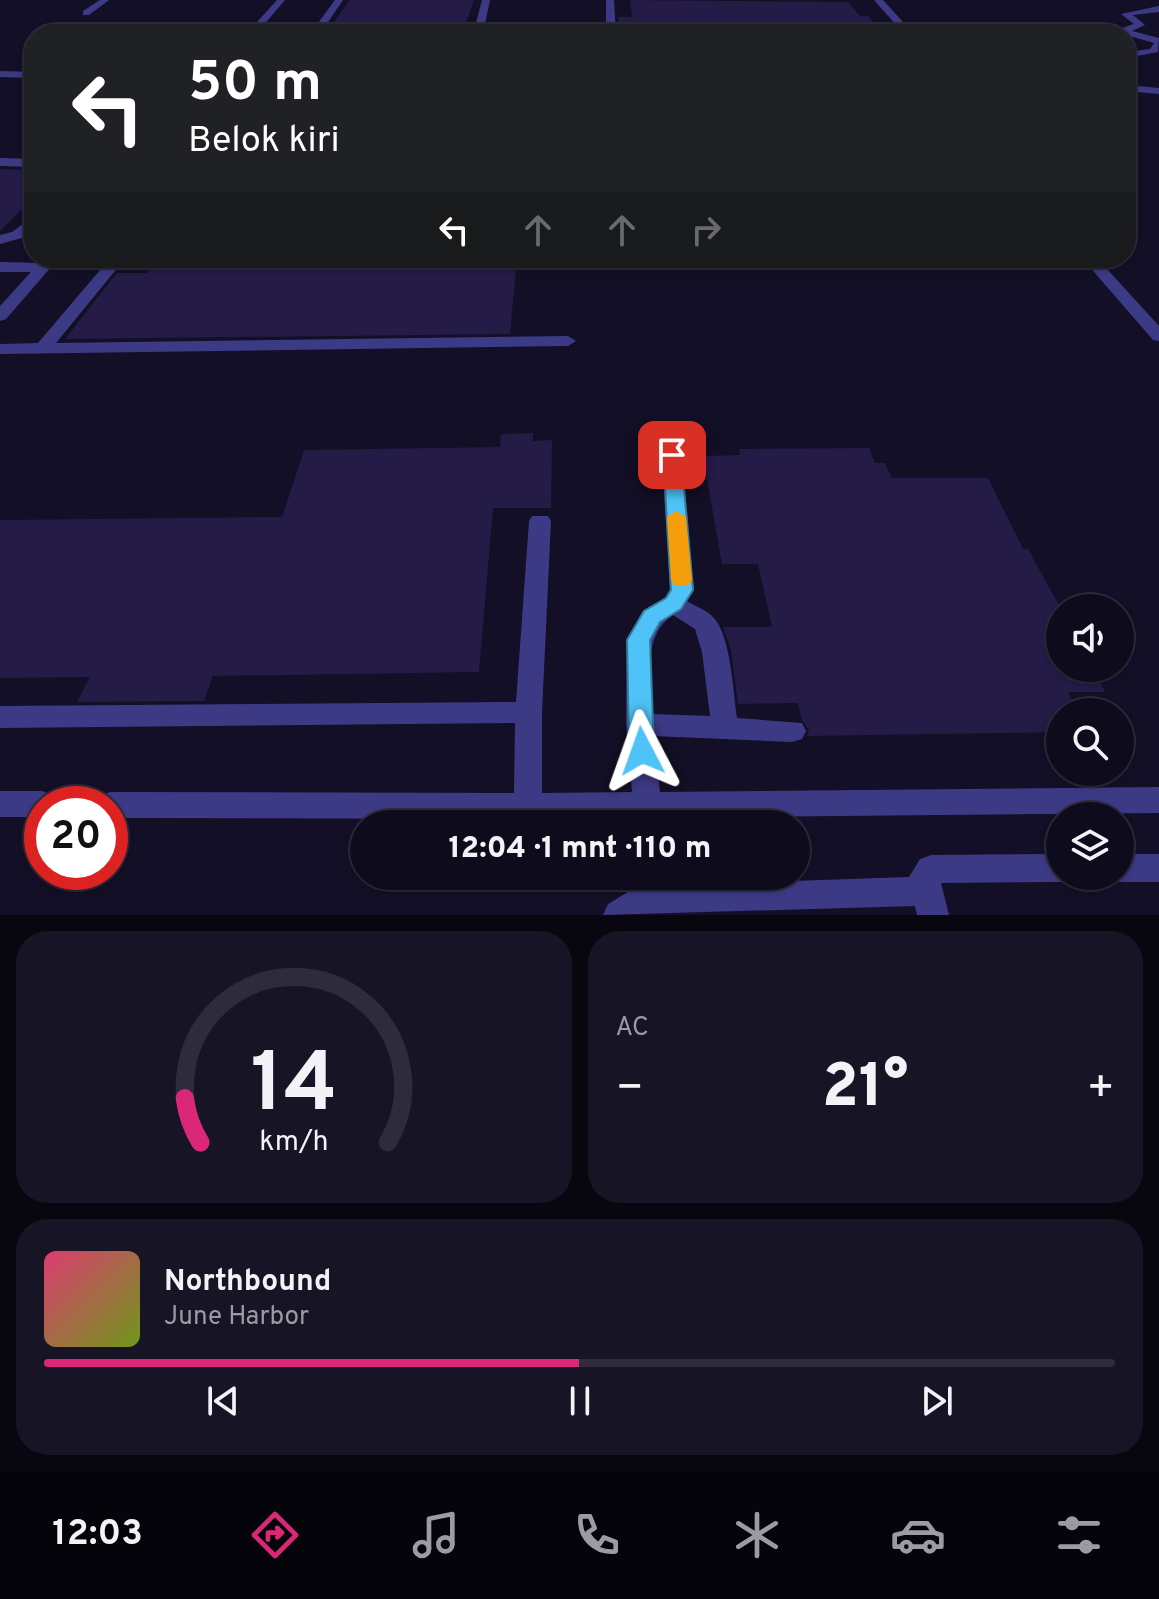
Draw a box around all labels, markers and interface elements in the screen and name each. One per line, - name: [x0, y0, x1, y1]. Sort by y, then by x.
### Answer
- text: 50 m: [188, 50, 322, 120]
- icon: left: [56, 56, 160, 160]
- text: Belok kiri: [188, 119, 340, 165]
- icon: left: [432, 208, 476, 252]
- icon: ahead: [516, 208, 560, 252]
- icon: ahead: [600, 208, 644, 252]
- icon: right: [684, 208, 728, 252]
- pin: [638, 421, 706, 489]
- icon: arrive: [650, 433, 694, 477]
- map controls: [1046, 594, 1134, 890]
- button: sound: [1046, 594, 1134, 682]
- button: search: [1046, 698, 1134, 786]
- position arrow: [600, 709, 684, 793]
- speed limit sign: 20: [24, 786, 128, 890]
- button: layers: [1046, 802, 1134, 890]
- text: 12:04 · 1 mnt · 110 m: [449, 831, 711, 868]
- text: AC: [616, 1012, 649, 1045]
- text: 14: [250, 1036, 337, 1141]
- text: 21°: [822, 1052, 908, 1128]
- text: −: [616, 1062, 644, 1118]
- text: +: [1087, 1062, 1115, 1118]
- text: km/h: [259, 1125, 328, 1161]
- text: Northbound: [164, 1264, 331, 1301]
- text: June Harbor: [164, 1301, 309, 1334]
- icon: previous: [201, 1379, 245, 1423]
- icon: pause: [558, 1379, 602, 1423]
- icon: next: [915, 1379, 959, 1423]
- icon: directions: [247, 1507, 303, 1563]
- icon: music: [408, 1507, 464, 1563]
- icon: phone: [569, 1507, 625, 1563]
- icon: climate: [729, 1507, 785, 1563]
- icon: car: [890, 1507, 946, 1563]
- icon: filters: [1051, 1507, 1107, 1563]
- text: 12:03: [52, 1512, 143, 1558]

